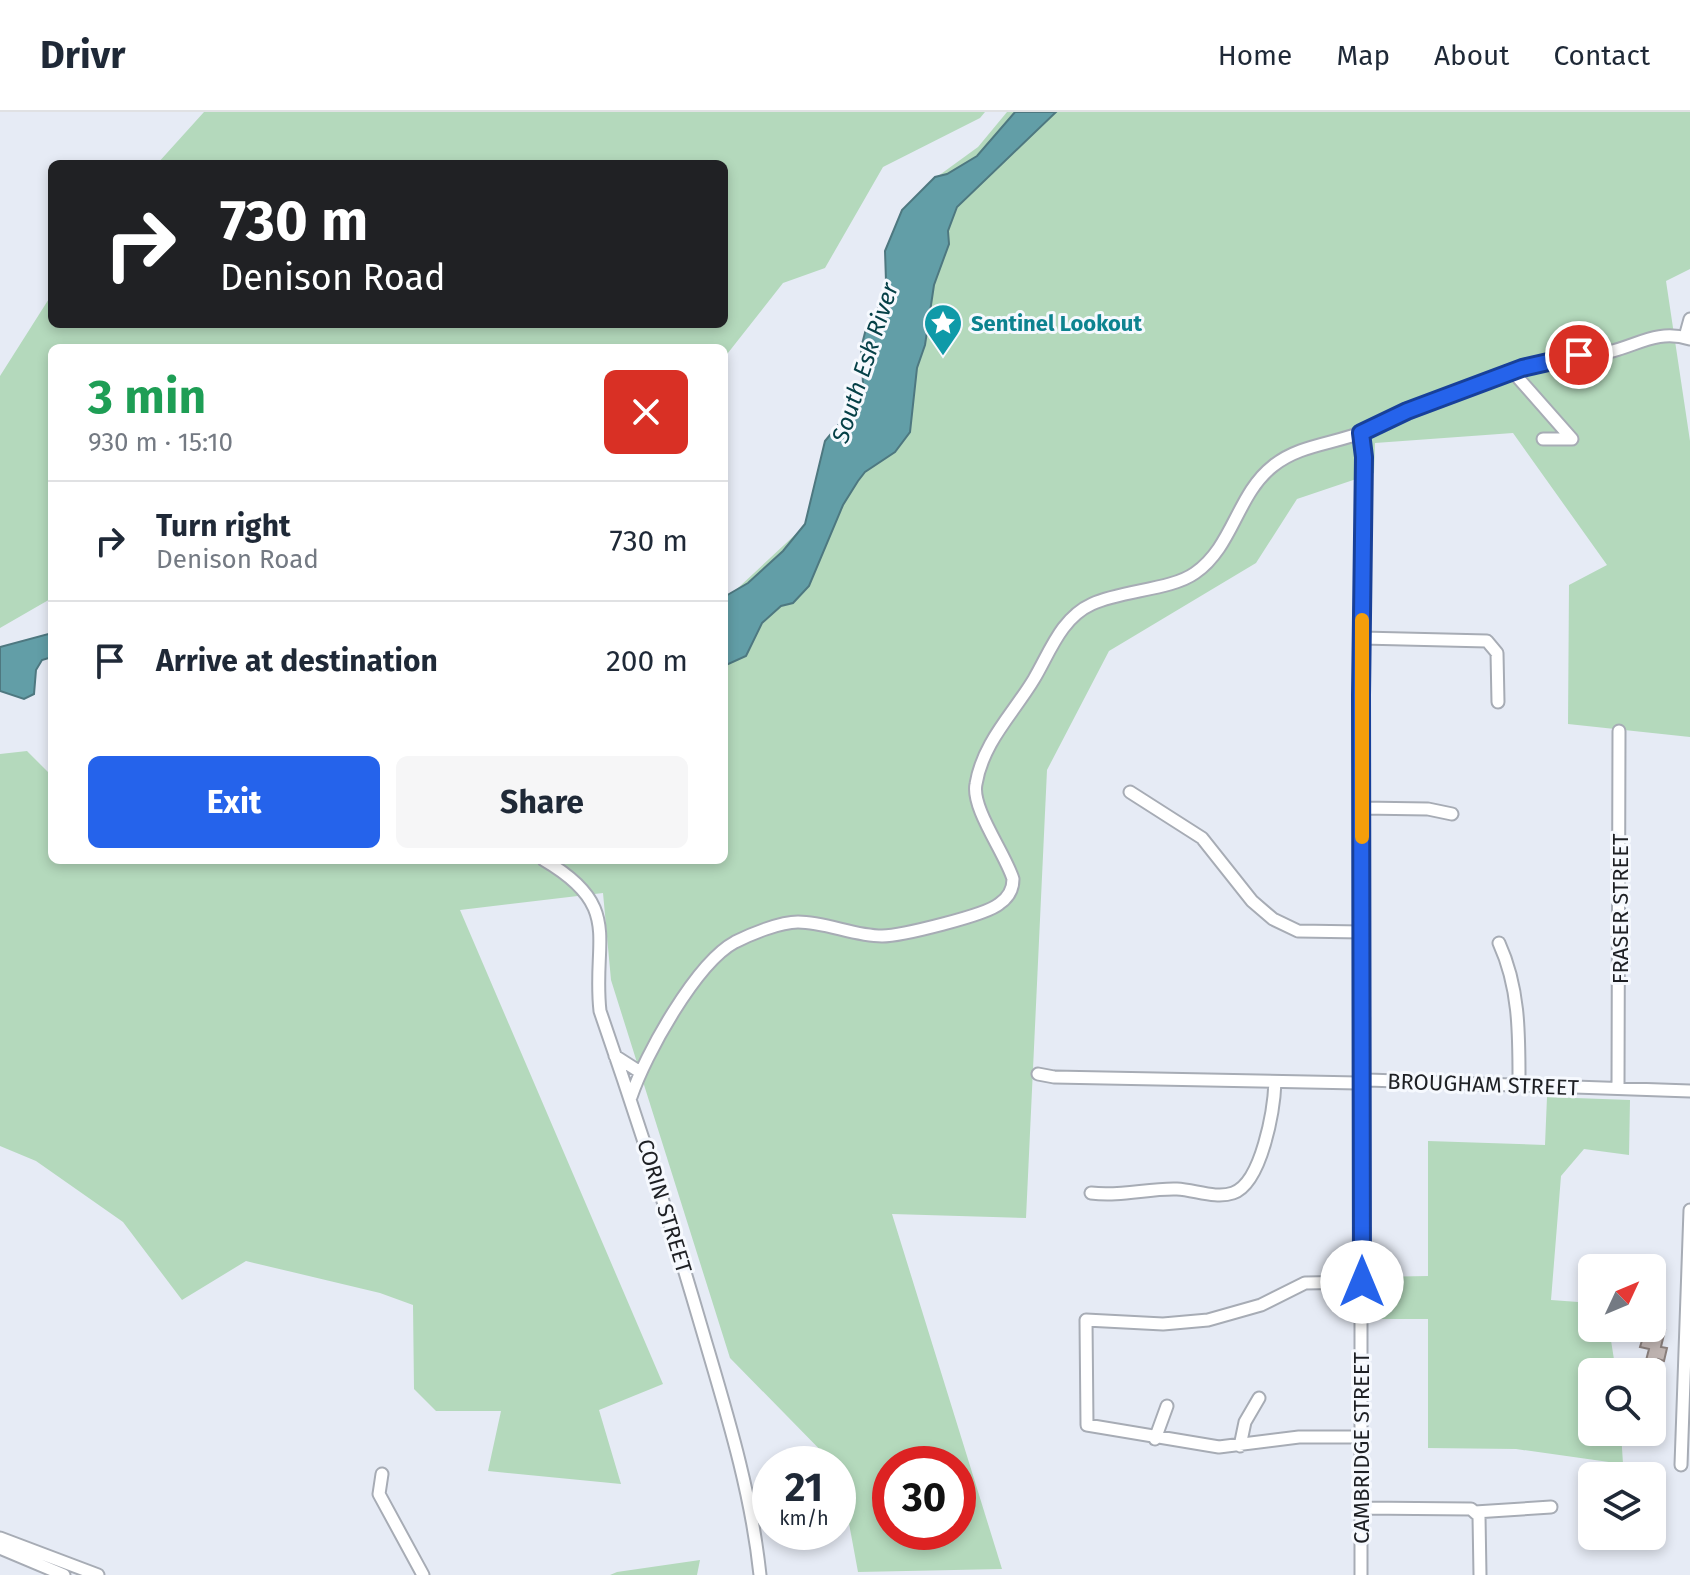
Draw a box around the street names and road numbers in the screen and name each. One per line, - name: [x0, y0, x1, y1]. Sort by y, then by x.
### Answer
- street label: FRASER STREET: [1607, 833, 1634, 984]
- street label: BROUGHAM STREET: [1387, 1068, 1580, 1101]
- street label: CORIN STREET: [631, 1136, 698, 1277]
- street label: CAMBRIDGE STREET: [1348, 1351, 1375, 1544]

